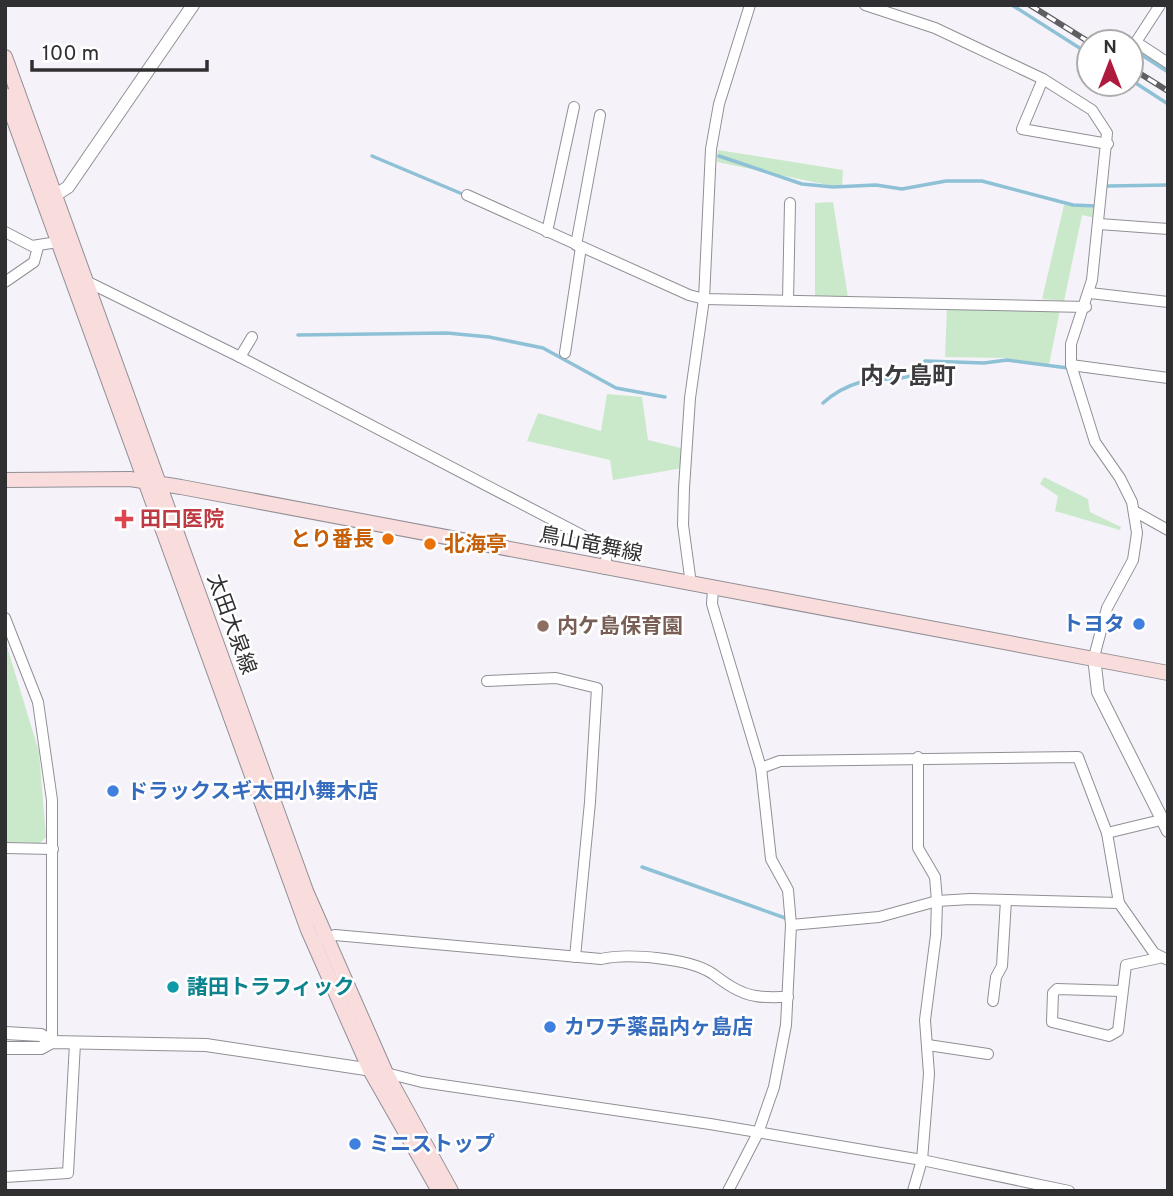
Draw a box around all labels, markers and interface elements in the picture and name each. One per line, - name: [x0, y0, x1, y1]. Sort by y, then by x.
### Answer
- scale bar: [32, 28, 206, 72]
- north arrow: [1075, 28, 1145, 98]
- text: N: [1103, 36, 1117, 60]
- text: 100 m: [42, 41, 99, 68]
- district label: 内ケ島町: [860, 363, 956, 393]
- place label: 田口医院: [140, 507, 224, 534]
- marker: 田口医院: [114, 509, 134, 529]
- street label: 鳥山竜舞線: [537, 522, 645, 569]
- place label: とり番長: [290, 527, 374, 554]
- marker: とり番長: [380, 531, 396, 547]
- place label: 北海亭: [444, 532, 507, 559]
- marker: 北海亭: [422, 536, 438, 552]
- street label: 太田大泉線: [200, 571, 261, 678]
- place label: トヨタ: [1062, 612, 1125, 639]
- place label: 内ケ島保育園: [557, 614, 683, 641]
- marker: トヨタ: [1131, 616, 1147, 632]
- marker: 内ケ島保育園: [535, 618, 551, 634]
- place label: ドラックスギ太田小舞木店: [127, 779, 378, 806]
- marker: ドラックスギ太田小舞木店: [105, 783, 121, 799]
- place label: 諸田トラフィック: [187, 975, 355, 1002]
- marker: 諸田トラフィック: [165, 979, 181, 995]
- place label: カワチ薬品内ヶ島店: [564, 1015, 753, 1042]
- marker: カワチ薬品内ヶ島店: [542, 1019, 558, 1035]
- place label: ミニストップ: [369, 1132, 495, 1159]
- marker: ミニストップ: [347, 1136, 363, 1152]

